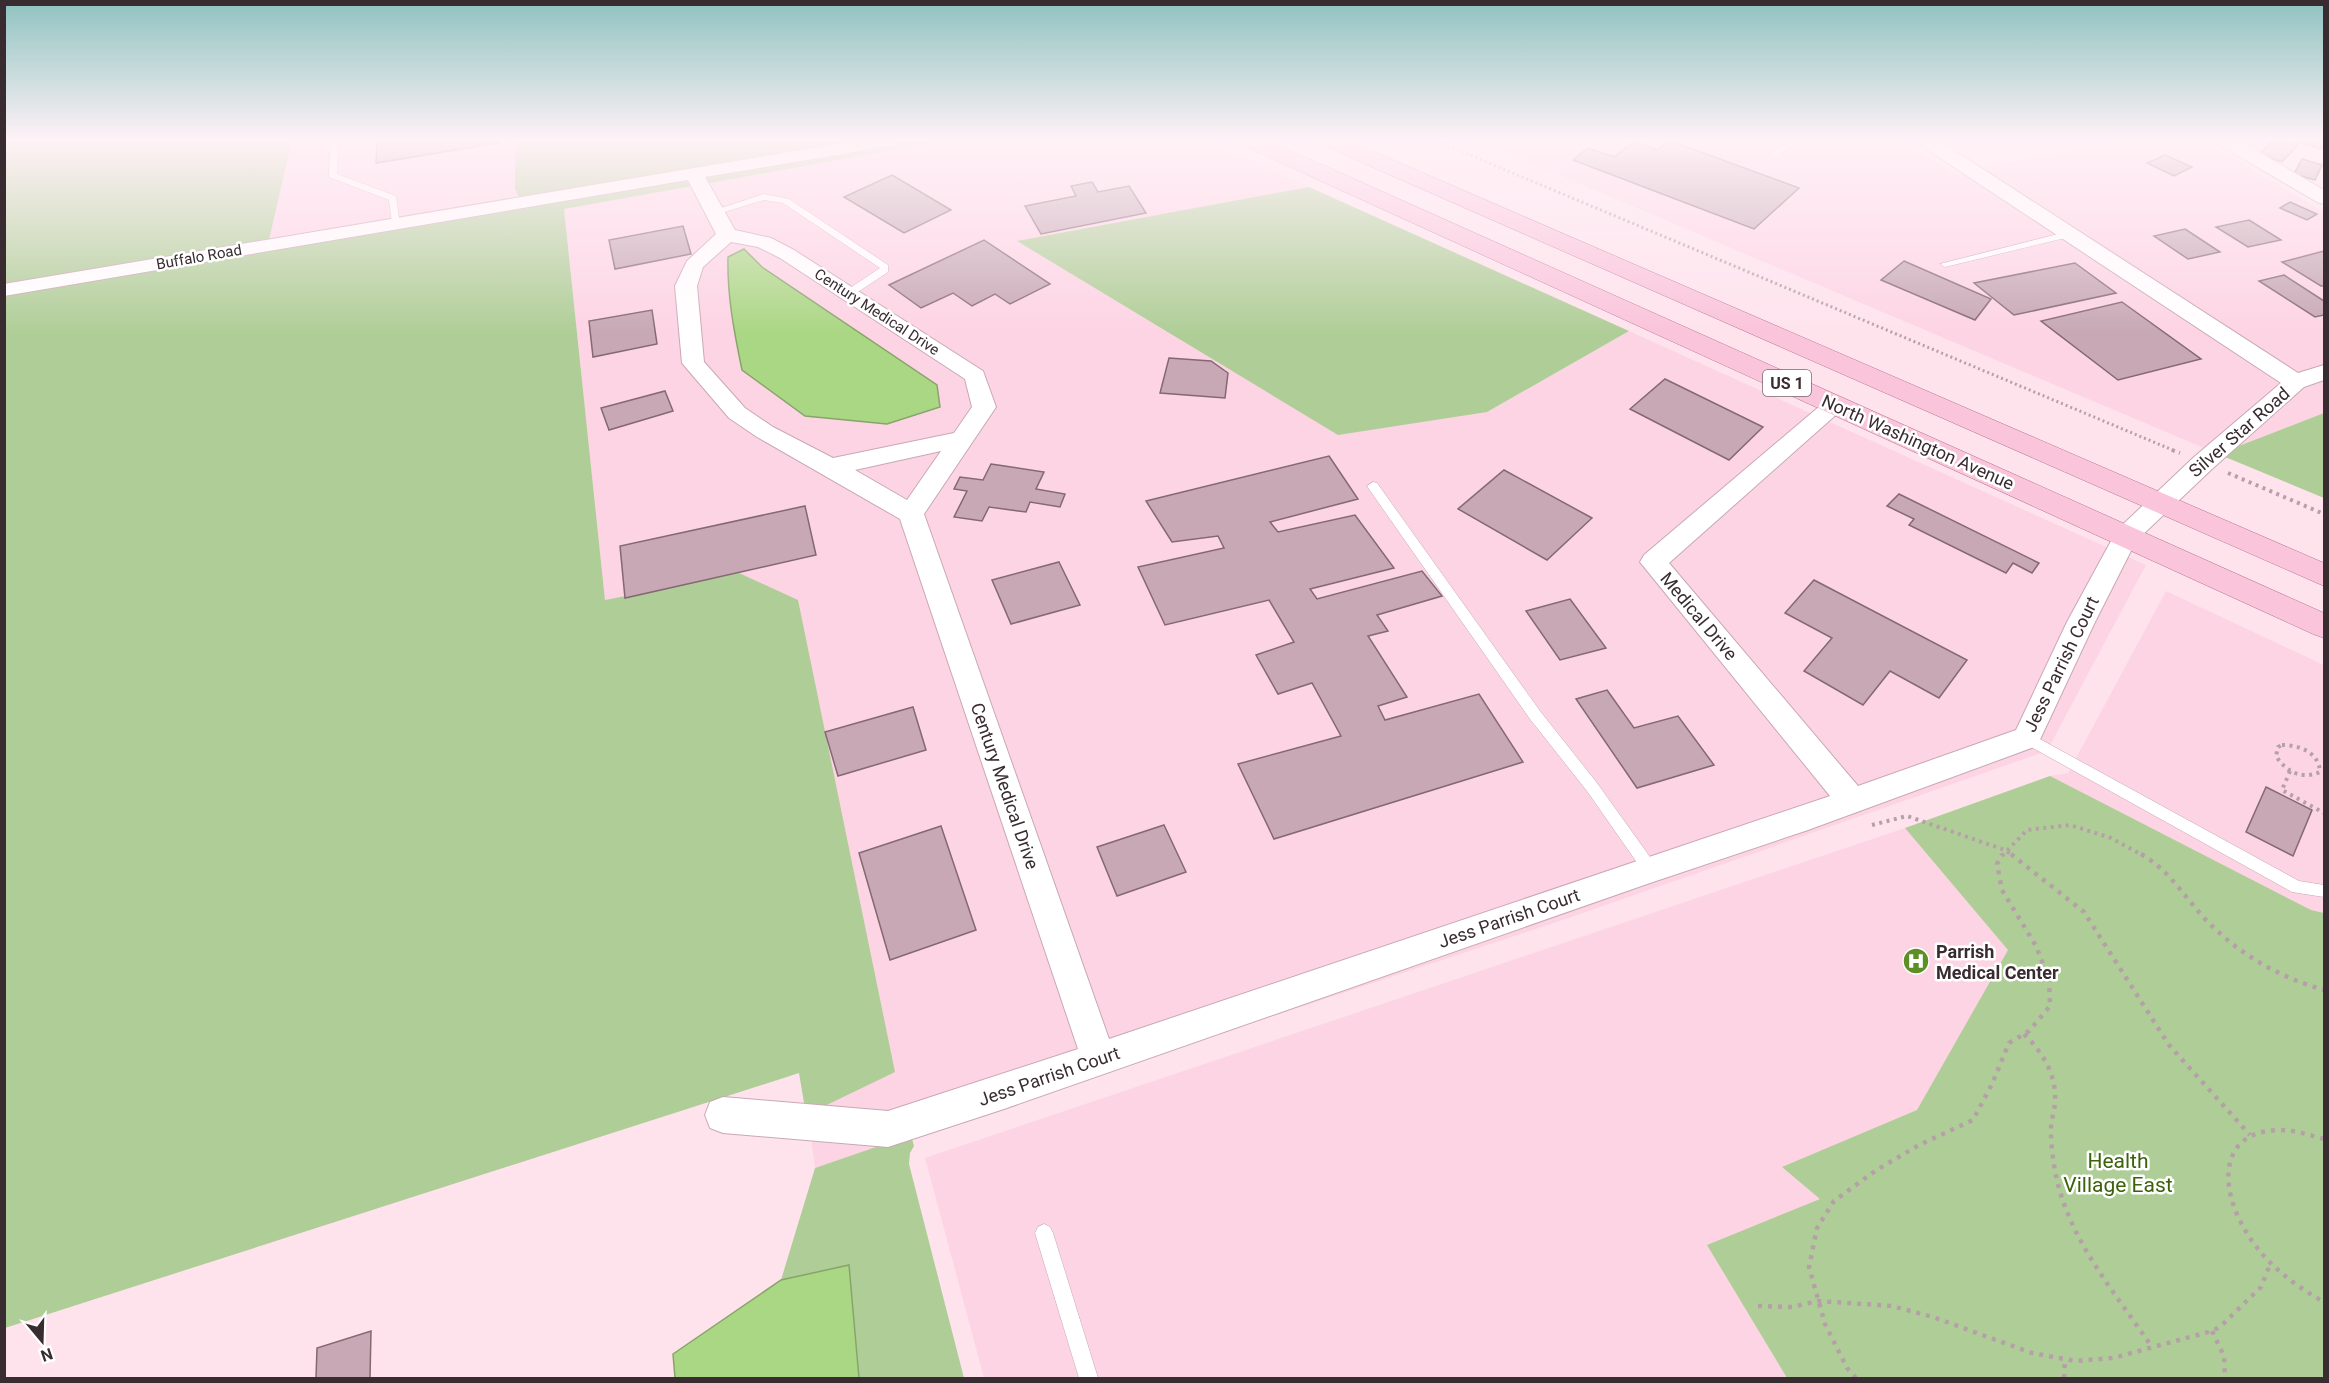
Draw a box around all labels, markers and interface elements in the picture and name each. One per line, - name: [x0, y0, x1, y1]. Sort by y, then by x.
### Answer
- street label: Buffalo Road: [155, 241, 243, 273]
- street label: Century Medical Drive: [811, 265, 943, 359]
- road number: US 1: [1763, 370, 1811, 396]
- street label: Silver Star Road: [2184, 383, 2294, 481]
- street label: North Washington Avenue: [1819, 390, 2017, 494]
- street label: Medical Drive: [1656, 568, 1742, 664]
- street label: Jess Parrish Court: [2019, 593, 2103, 735]
- street label: Century Medical Drive: [967, 700, 1043, 872]
- street label: Jess Parrish Court: [1436, 884, 1583, 952]
- place label: Parrish Medical Center: [1936, 941, 2059, 983]
- hospital icon: Parrish Medical Center: [1901, 946, 1931, 976]
- street label: Jess Parrish Court: [976, 1042, 1123, 1110]
- park label: Health Village East: [2063, 1149, 2173, 1197]
- north arrow: [12, 1311, 72, 1371]
- text: N: [38, 1344, 55, 1366]

